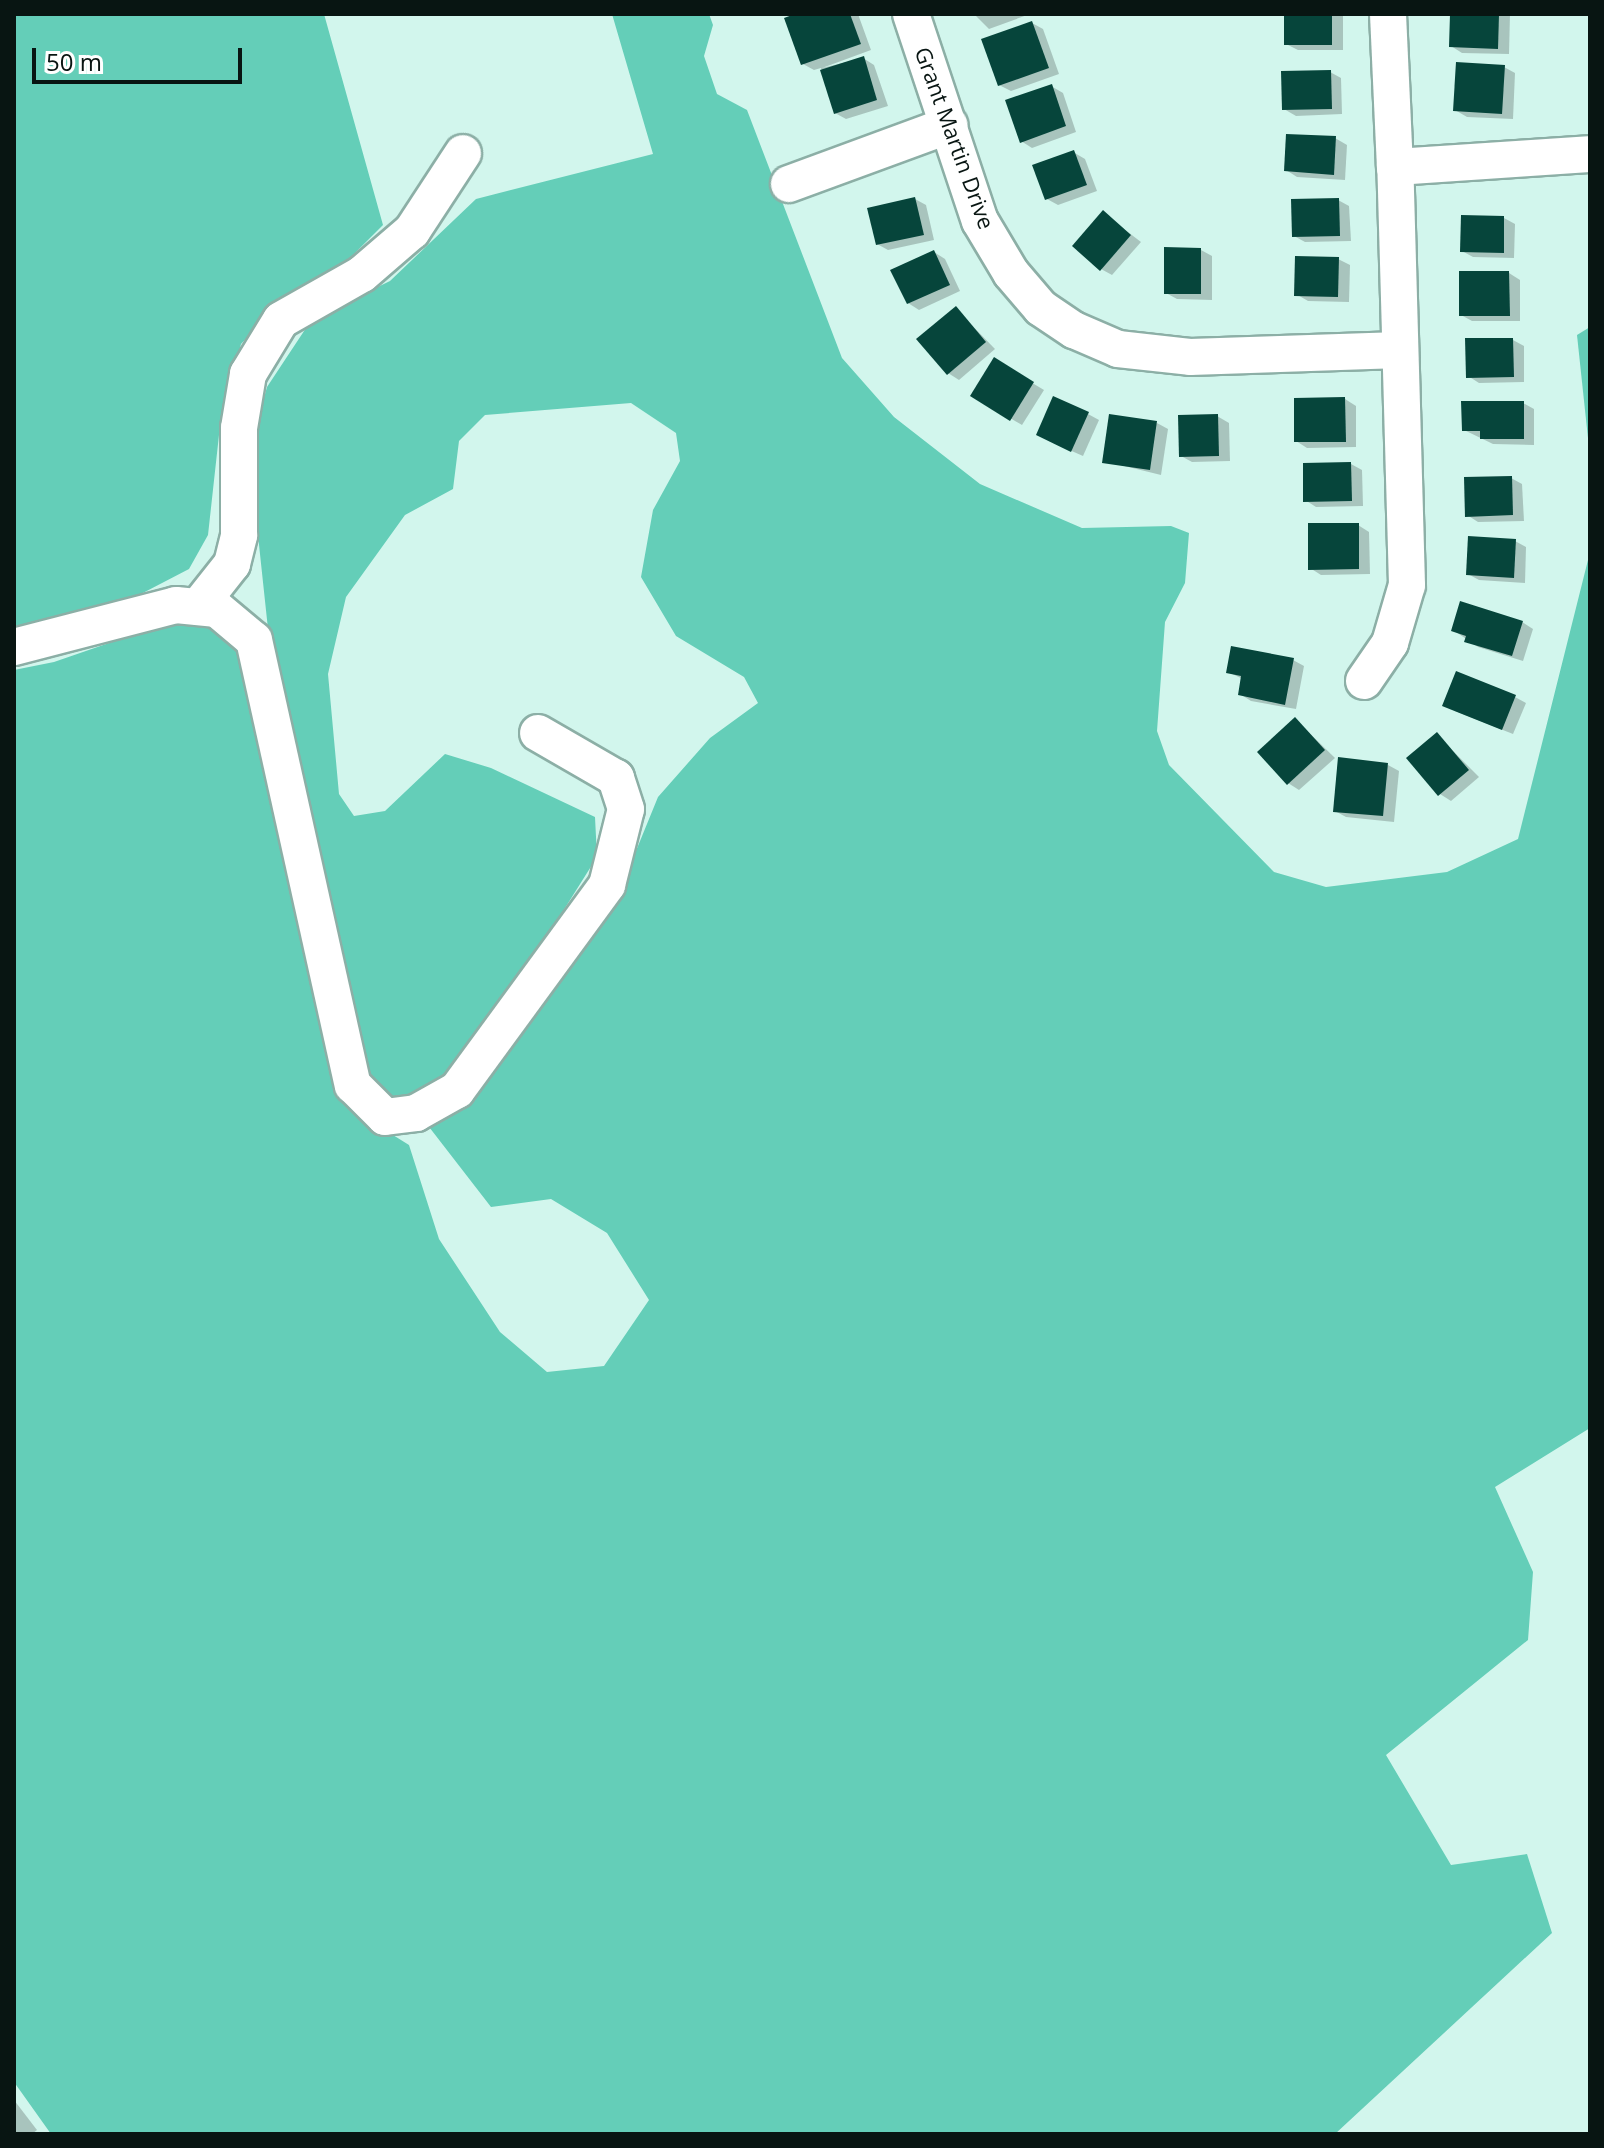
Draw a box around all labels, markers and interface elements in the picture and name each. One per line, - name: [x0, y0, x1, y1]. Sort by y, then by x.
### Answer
- scale bar: [36, 32, 246, 82]
- street label: Grant Martin Drive: [910, 43, 1000, 233]
- text: 50 m: [46, 45, 102, 78]

